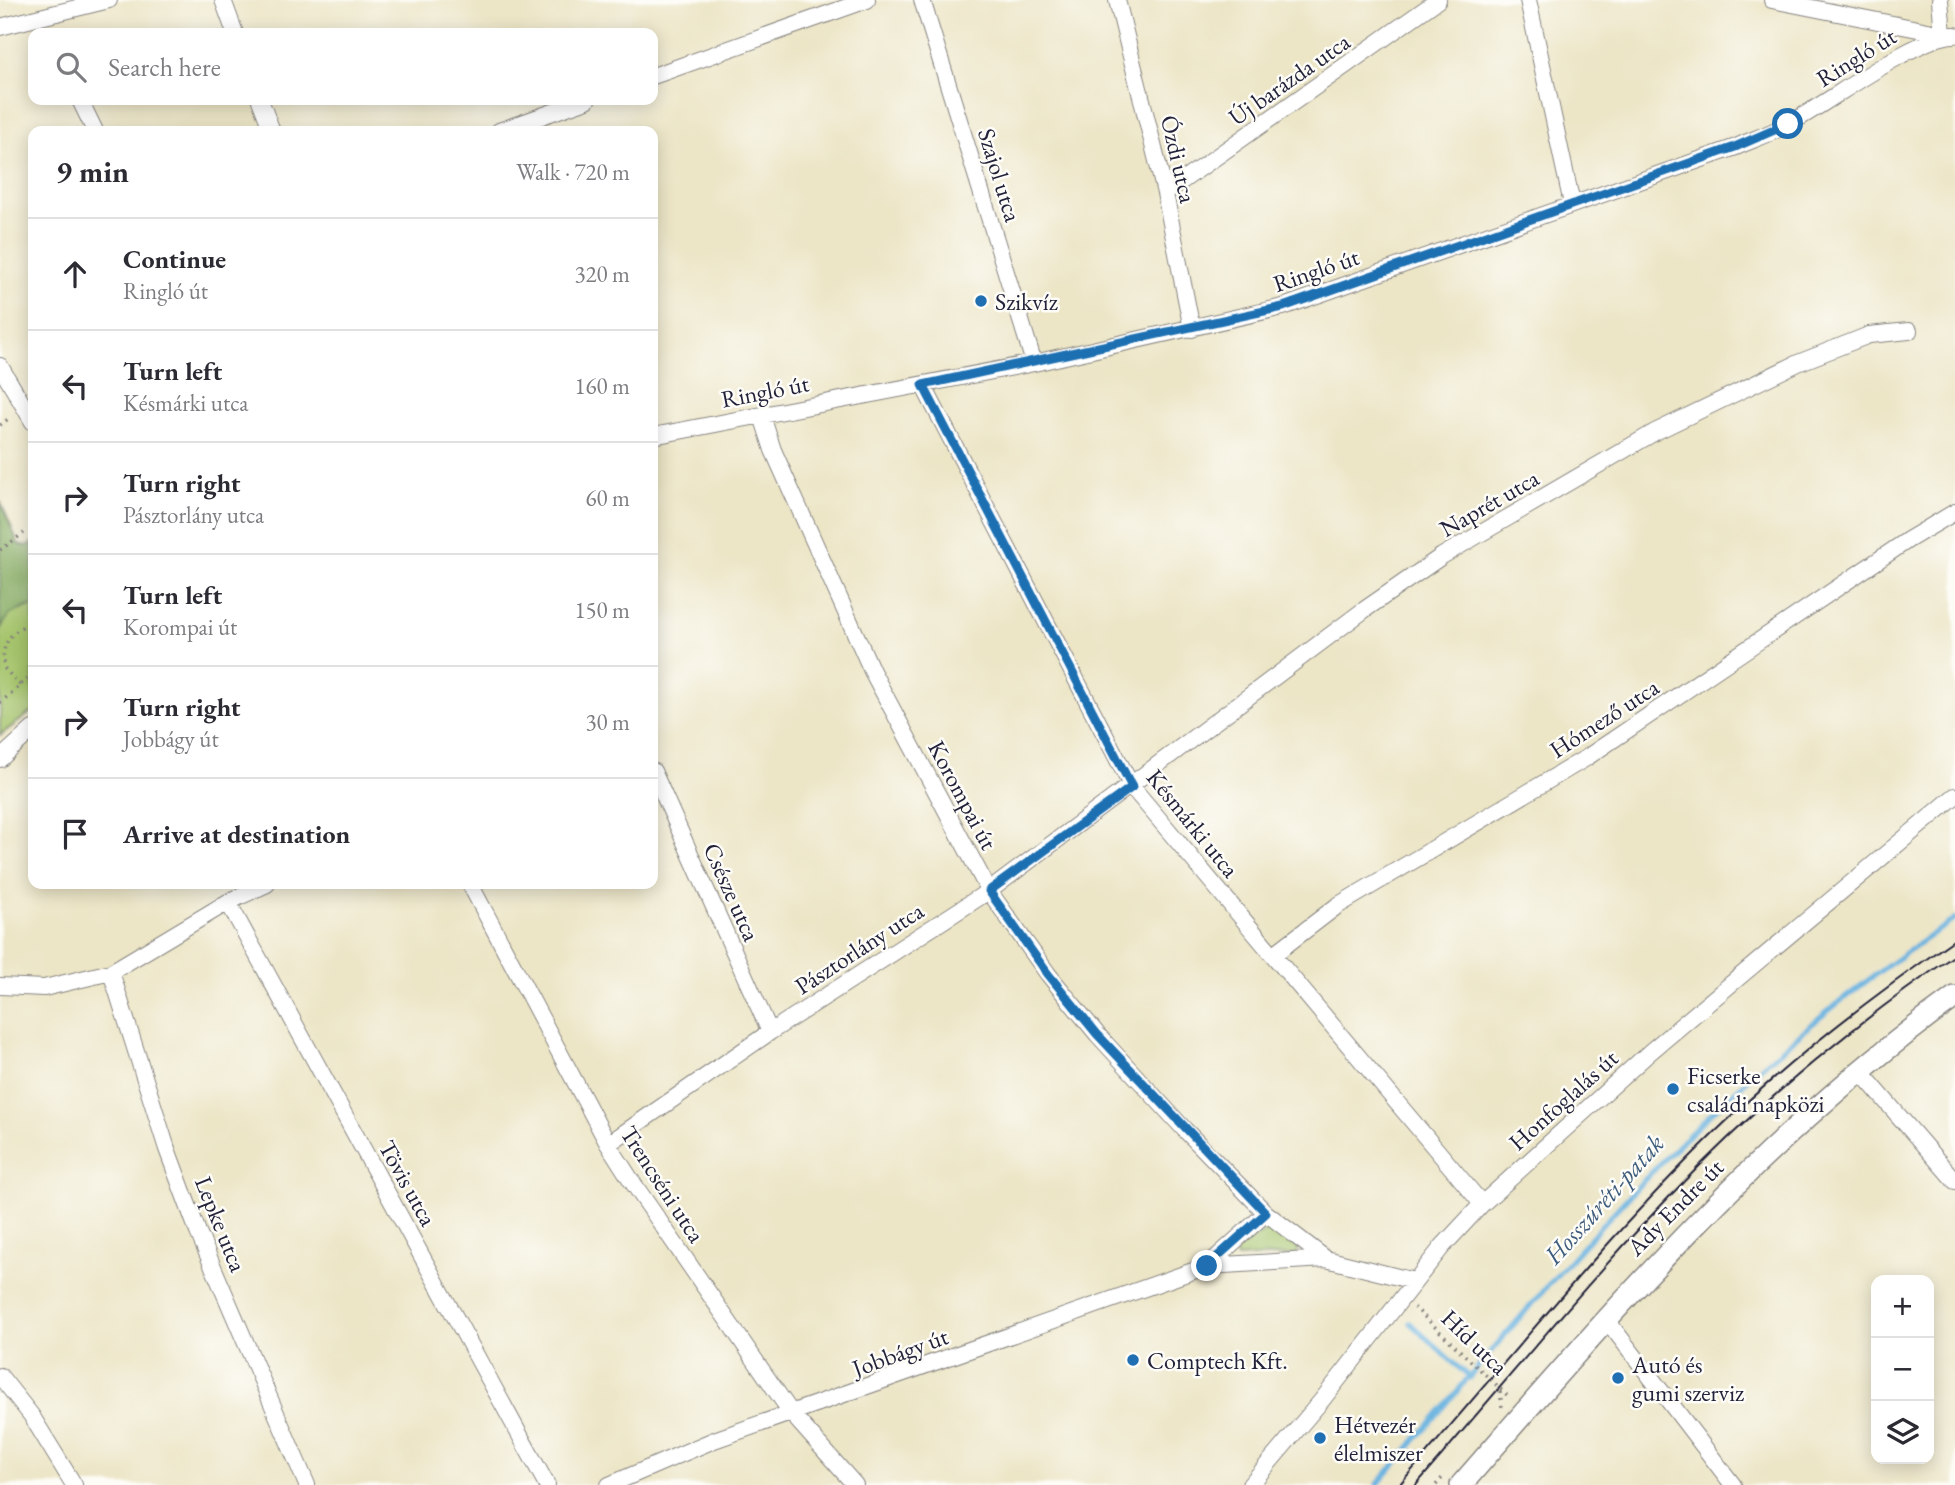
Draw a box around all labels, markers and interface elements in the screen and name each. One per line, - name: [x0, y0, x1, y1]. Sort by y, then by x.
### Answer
- street label: Ringló út: [1810, 20, 1902, 94]
- street label: Új barázda utca: [1222, 26, 1356, 132]
- search box: [28, 28, 658, 105]
- icon: search: [52, 48, 90, 86]
- text: Search here: [108, 50, 221, 84]
- route start: [1772, 108, 1803, 139]
- street label: Ózdi utca: [1154, 112, 1204, 206]
- street label: Szajol utca: [971, 124, 1029, 226]
- text: 9 min: [56, 152, 129, 191]
- text: Walk · 720 m: [516, 157, 630, 187]
- street label: Ringló út: [1269, 241, 1363, 299]
- text: Continue: [123, 242, 226, 276]
- icon: ahead: [56, 255, 94, 293]
- text: 320 m: [574, 259, 630, 289]
- text: Ringló út: [123, 276, 208, 306]
- place label: Szikvíz: [995, 286, 1058, 317]
- marker: Szikvíz: [973, 293, 989, 309]
- text: Turn left: [123, 354, 222, 388]
- icon: left: [56, 367, 94, 405]
- street label: Ringló út: [718, 367, 812, 415]
- text: 160 m: [574, 371, 630, 401]
- text: Késmárki utca: [123, 388, 248, 418]
- street label: Naprét utca: [1434, 462, 1545, 544]
- text: Turn right: [123, 466, 241, 500]
- icon: right: [56, 479, 94, 517]
- text: 60 m: [585, 483, 630, 513]
- text: Pásztorlány utca: [123, 500, 264, 530]
- text: Turn left: [123, 578, 222, 612]
- icon: left: [56, 591, 94, 629]
- text: 150 m: [574, 595, 630, 625]
- text: Korompai út: [123, 612, 237, 642]
- street label: Hómező utca: [1543, 671, 1665, 765]
- text: Turn right: [123, 690, 241, 724]
- icon: right: [56, 703, 94, 741]
- text: 30 m: [585, 707, 630, 737]
- text: Jobbágy út: [123, 724, 219, 754]
- street label: Korompai út: [921, 735, 1005, 855]
- street label: Késmárki utca: [1140, 762, 1246, 884]
- icon: arrive: [56, 815, 94, 853]
- text: Arrive at destination: [123, 817, 350, 851]
- street label: Csésze utca: [697, 838, 768, 946]
- street label: Pásztorlány utca: [789, 895, 930, 1001]
- street label: Honfoglalás út: [1502, 1042, 1625, 1157]
- place label: Ficserke családi napközi: [1687, 1060, 1824, 1119]
- marker: Ficserke családi napközi: [1665, 1081, 1681, 1097]
- street label: Trencséni utca: [614, 1120, 712, 1249]
- water label: Hosszúréti-patak: [1536, 1127, 1672, 1272]
- street label: Tövis utca: [372, 1135, 444, 1232]
- street label: Ady Endre út: [1619, 1152, 1730, 1263]
- street label: Lepke utca: [188, 1172, 254, 1277]
- route end: [1191, 1250, 1222, 1281]
- map controls: [1871, 1275, 1934, 1464]
- button: +: [1871, 1275, 1934, 1338]
- street label: Híd utca: [1435, 1303, 1515, 1382]
- street label: Jobbágy út: [846, 1320, 953, 1384]
- button: −: [1871, 1338, 1934, 1401]
- place label: Comptech Kft.: [1147, 1345, 1288, 1376]
- place label: Autó és gumi szerviz: [1631, 1349, 1744, 1408]
- marker: Comptech Kft.: [1125, 1352, 1141, 1368]
- marker: Autó és gumi szerviz: [1610, 1370, 1626, 1386]
- button: layers: [1871, 1401, 1934, 1464]
- place label: Hétvezér élelmiszer: [1334, 1409, 1423, 1468]
- marker: Hétvezér élelmiszer: [1312, 1430, 1328, 1446]

